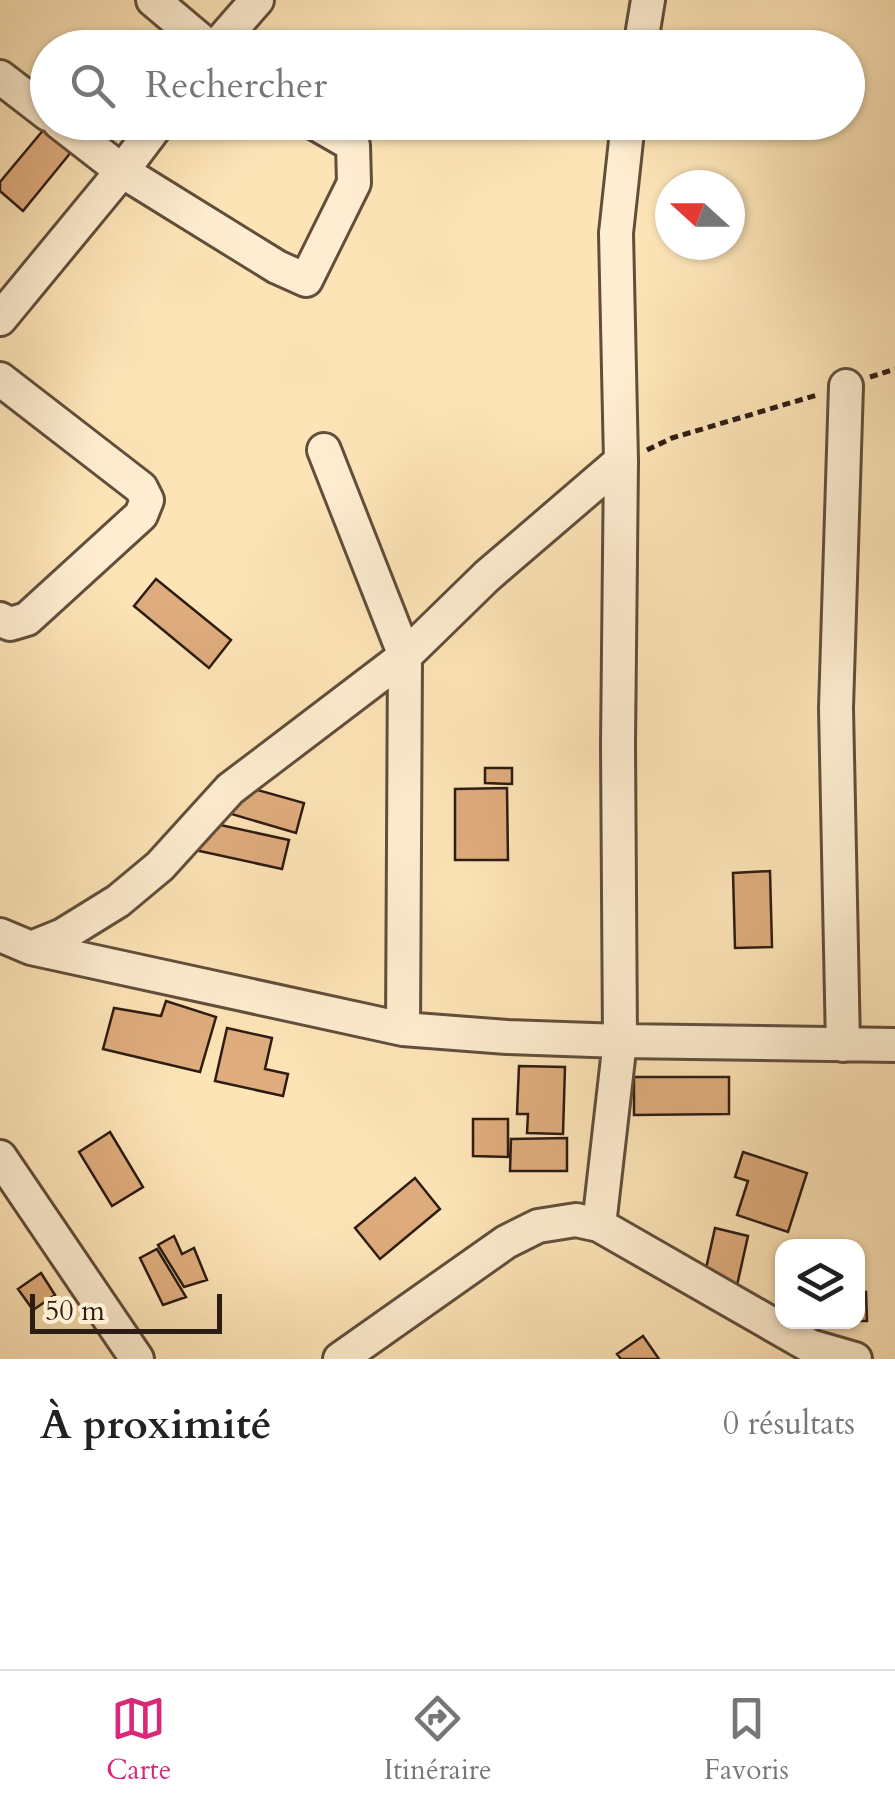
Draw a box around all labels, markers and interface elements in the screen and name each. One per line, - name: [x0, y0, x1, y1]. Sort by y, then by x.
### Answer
- search box: [30, 30, 865, 140]
- icon: search: [65, 58, 120, 113]
- text: Rechercher: [145, 59, 327, 111]
- north arrow: [655, 170, 745, 260]
- map controls: [775, 1239, 865, 1329]
- button: layers: [775, 1239, 865, 1329]
- scale bar: [30, 1289, 222, 1334]
- text: 50 m: [45, 1292, 105, 1330]
- text: À proximité: [40, 1396, 272, 1453]
- text: 0 résultats: [723, 1402, 855, 1446]
- tab: Carte: [106, 1691, 171, 1789]
- tab: Itinéraire: [384, 1691, 492, 1789]
- tab: Favoris: [704, 1691, 789, 1789]

